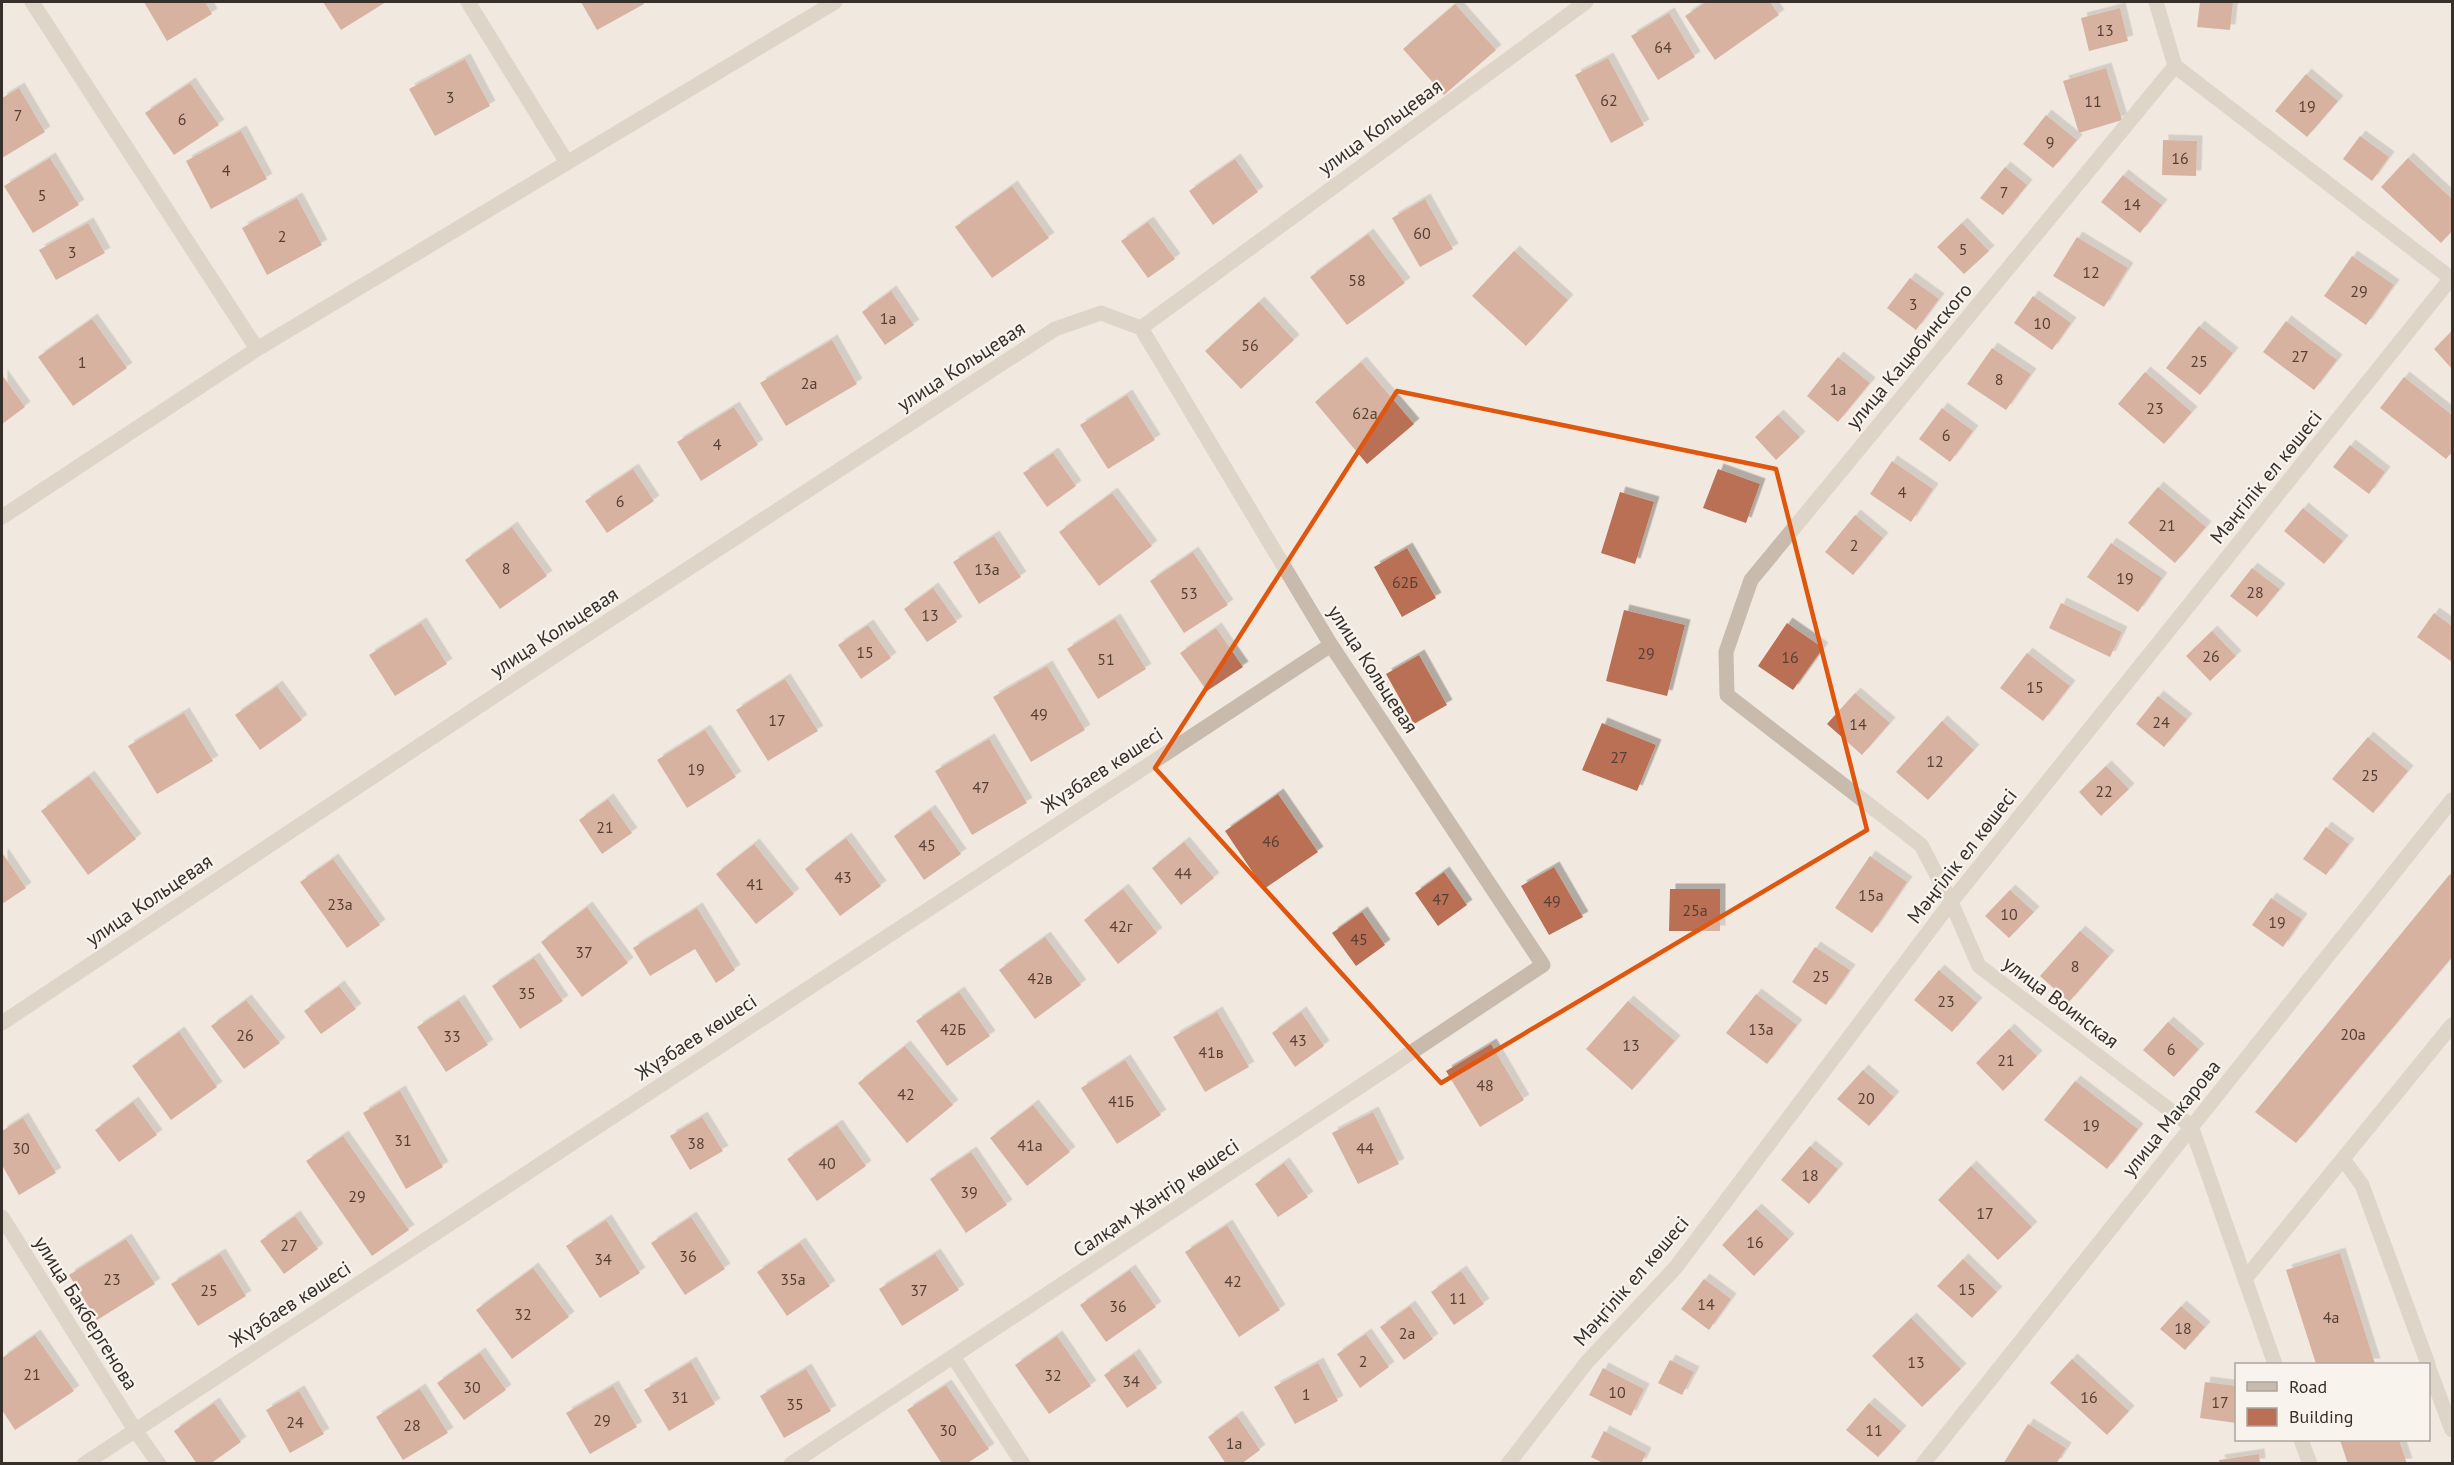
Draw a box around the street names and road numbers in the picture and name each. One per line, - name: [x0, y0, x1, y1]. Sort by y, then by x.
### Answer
- street label: улица Кольцевая: [1313, 73, 1447, 181]
- street label: улица Кацюбинского: [1840, 278, 1978, 434]
- street label: улица Кольцевая: [892, 315, 1030, 417]
- street label: Мәңгілік ел көшесі: [2204, 405, 2328, 549]
- street label: улица Кольцевая: [485, 581, 623, 683]
- street label: улица Кольцевая: [1322, 600, 1424, 738]
- street label: Жүзбаев көшесі: [1035, 721, 1168, 820]
- street label: Мәңгілік ел көшесі: [1901, 783, 2023, 929]
- street label: улица Кольцевая: [81, 848, 217, 952]
- street label: улица Воинская: [1998, 950, 2124, 1054]
- street label: Жүзбаев көшесі: [629, 988, 762, 1087]
- street label: улица Макарова: [2116, 1054, 2226, 1182]
- street label: Салқам Жәңгір көшесі: [1068, 1133, 1244, 1263]
- street label: Мәңгілік ел көшесі: [1567, 1211, 1695, 1351]
- street label: улица Бакбергенова: [28, 1231, 144, 1395]
- street label: Жүзбаев көшесі: [223, 1255, 356, 1354]

